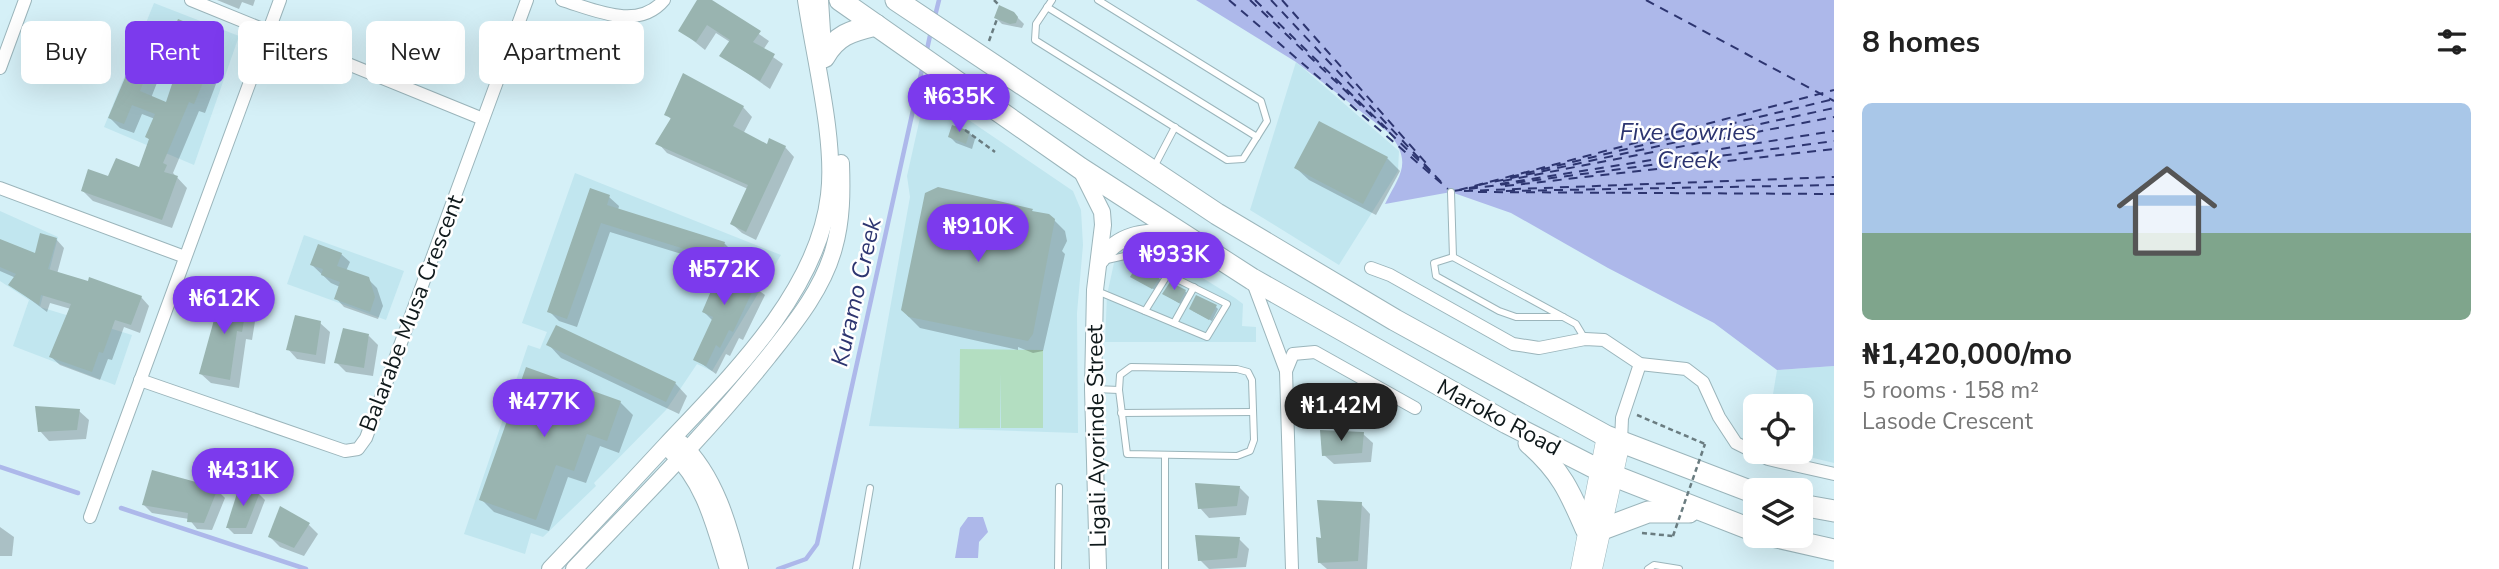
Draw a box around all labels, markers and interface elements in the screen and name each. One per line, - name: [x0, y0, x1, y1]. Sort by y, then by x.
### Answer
- chip: Buy: [21, 21, 111, 84]
- chip: Rent: [125, 21, 224, 84]
- chip: Filters: [238, 21, 352, 84]
- chip: New: [366, 21, 465, 84]
- chip: Apartment: [479, 21, 644, 84]
- text: 8 homes: [1862, 22, 1980, 63]
- icon: filters: [2433, 23, 2471, 61]
- pin: ₦635K: [910, 74, 1008, 134]
- text: ₦635K: [924, 81, 994, 112]
- water label: Five Cowries Creek: [1620, 116, 1756, 176]
- icon: home: [2104, 148, 2230, 274]
- street label: Balarabe Musa Crescent: [352, 190, 471, 436]
- pin: ₦910K: [929, 204, 1027, 264]
- text: ₦910K: [943, 211, 1013, 242]
- water label: Kuramo Creek: [823, 214, 889, 369]
- pin: ₦933K: [1125, 232, 1223, 292]
- text: ₦933K: [1139, 239, 1209, 270]
- pin: ₦572K: [675, 247, 773, 307]
- text: ₦572K: [689, 254, 759, 285]
- pin: ₦612K: [175, 276, 273, 336]
- text: ₦612K: [189, 283, 259, 314]
- street label: Ligali Ayorinde Street: [1079, 323, 1114, 548]
- text: ₦1,420,000/mo: [1862, 334, 2072, 375]
- street label: Maroko Road: [1431, 372, 1566, 463]
- text: 5 rooms · 158 m²: [1862, 375, 2039, 406]
- pin: ₦477K: [495, 380, 593, 439]
- pin: ₦1.42M: [1284, 384, 1398, 443]
- text: ₦477K: [509, 386, 579, 417]
- text: ₦1.42M: [1301, 390, 1381, 421]
- map controls: [1743, 394, 1813, 548]
- button: locate: [1743, 394, 1813, 464]
- text: Lasode Crescent: [1862, 406, 2033, 437]
- pin: ₦431K: [194, 448, 292, 508]
- text: ₦431K: [208, 455, 278, 486]
- button: layers: [1743, 478, 1813, 548]

